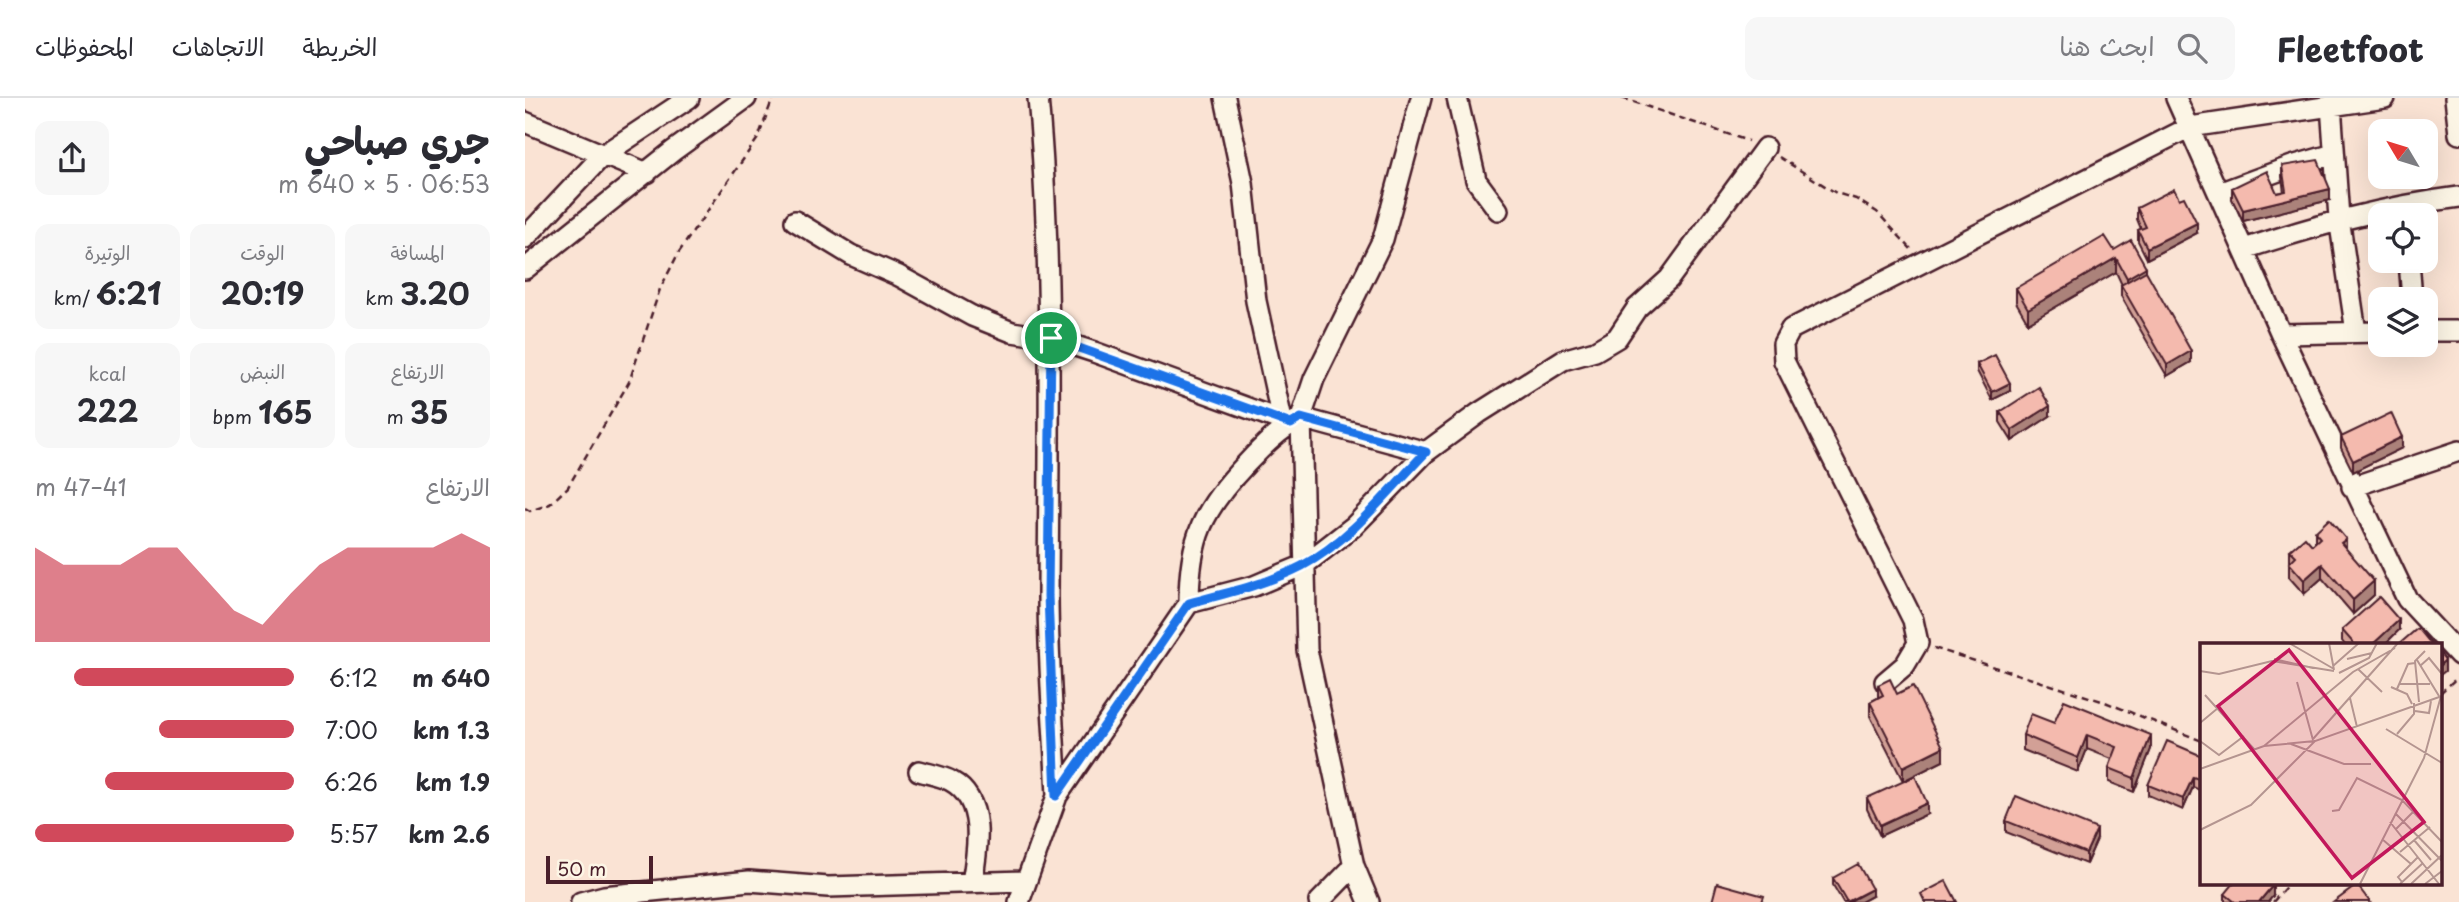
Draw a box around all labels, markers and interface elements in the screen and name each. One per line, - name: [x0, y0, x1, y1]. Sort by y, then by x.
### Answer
- search box: [1745, 17, 2235, 80]
- text: Fleetfoot: [2277, 23, 2424, 73]
- text: ابحث هنا: [2059, 26, 2155, 65]
- text: المحفوظات: [35, 28, 134, 64]
- text: الاتجاهات: [172, 28, 265, 64]
- text: الخريطة: [303, 28, 377, 64]
- icon: search: [2173, 29, 2211, 67]
- text: جري صباحي: [304, 111, 490, 168]
- north arrow: [2368, 119, 2438, 189]
- map controls: [2368, 119, 2438, 357]
- button: share: [35, 121, 109, 195]
- text: 06:53 · 5 × 640 m: [278, 166, 490, 201]
- button: locate: [2368, 203, 2438, 273]
- text: الوتيرة: [85, 238, 130, 266]
- text: الوقت: [240, 238, 285, 266]
- text: المسافة: [390, 238, 445, 266]
- text: 6:21: [96, 270, 161, 315]
- text: 20:19: [220, 270, 305, 315]
- text: 3.20: [400, 270, 470, 315]
- text: /km: [54, 283, 96, 311]
- text: km: [365, 283, 400, 311]
- button: layers: [2368, 287, 2438, 357]
- pin: [1021, 308, 1081, 368]
- icon: arrive: [1032, 319, 1070, 357]
- text: النبض: [240, 357, 285, 385]
- text: الارتفاع: [391, 357, 444, 385]
- text: kcal: [89, 359, 126, 387]
- text: 222: [77, 387, 138, 432]
- text: 165: [258, 389, 313, 434]
- text: 35: [410, 389, 449, 434]
- text: bpm: [212, 402, 258, 430]
- text: m: [386, 402, 410, 430]
- text: 41–47 m: [35, 469, 127, 504]
- text: الارتفاع: [426, 469, 490, 504]
- inset map: [2200, 643, 2441, 884]
- text: 6:12: [329, 660, 378, 695]
- text: 640 m: [412, 660, 490, 695]
- text: 7:00: [325, 712, 378, 747]
- text: 1.3 km: [413, 712, 490, 747]
- text: 6:26: [324, 764, 378, 799]
- text: 1.9 km: [415, 764, 490, 799]
- text: 5:57: [329, 816, 378, 851]
- text: 2.6 km: [409, 816, 490, 851]
- scale bar: [546, 853, 653, 885]
- text: 50 m: [557, 854, 606, 882]

